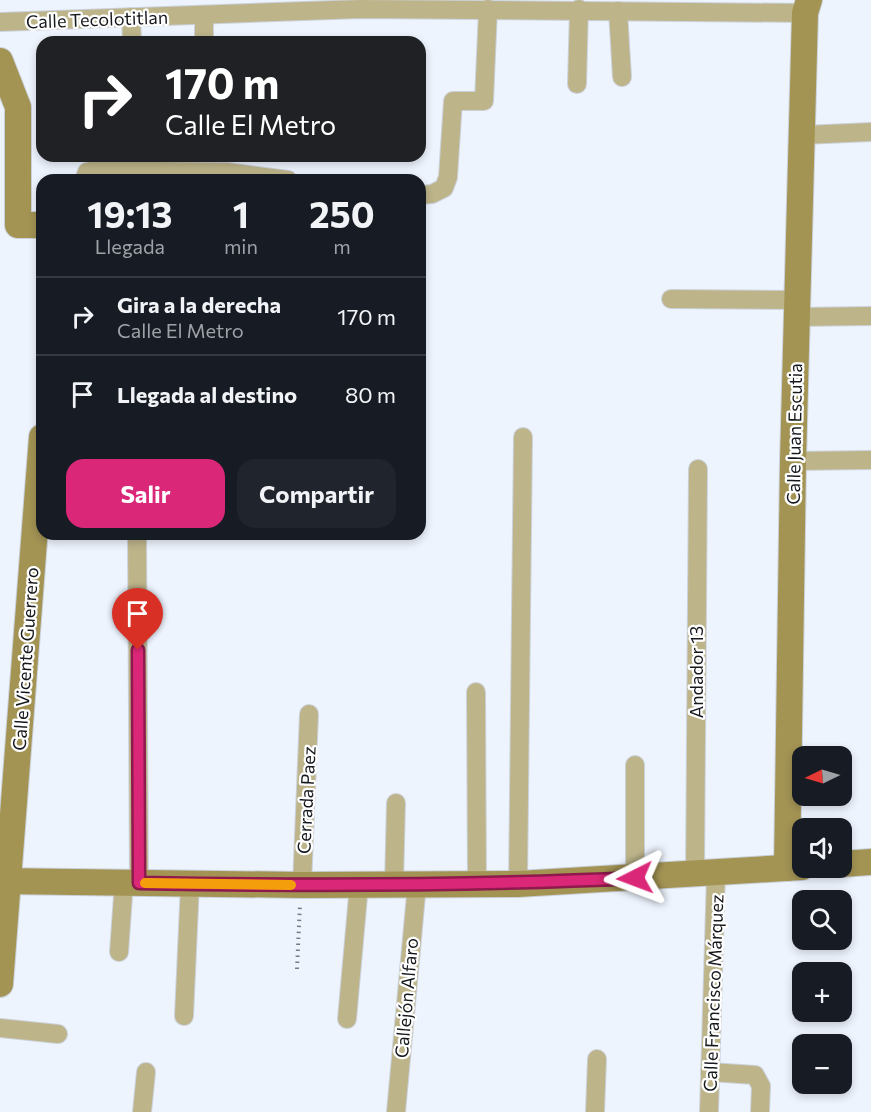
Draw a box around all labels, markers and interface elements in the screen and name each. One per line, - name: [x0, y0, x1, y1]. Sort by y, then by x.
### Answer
- street label: Calle Tecolotitlan: [26, 6, 168, 32]
- text: 170 m: [165, 56, 279, 108]
- icon: right: [66, 60, 144, 138]
- text: Calle El Metro: [165, 108, 336, 141]
- text: 19:13: [87, 191, 173, 235]
- text: 1: [233, 191, 249, 235]
- text: 250: [309, 191, 375, 235]
- text: Llegada: [95, 234, 165, 258]
- text: min: [224, 234, 258, 258]
- text: m: [333, 234, 351, 258]
- text: Gira a la derecha: [117, 291, 281, 318]
- icon: right: [66, 300, 99, 333]
- text: 170 m: [337, 303, 396, 330]
- text: Calle El Metro: [117, 318, 244, 342]
- street label: Calle Juan Escutia: [782, 363, 806, 505]
- icon: arrive: [66, 378, 99, 411]
- text: Llegada al destino: [117, 381, 297, 408]
- text: 80 m: [345, 381, 396, 408]
- button: Salir: [66, 459, 225, 528]
- button: Compartir: [237, 459, 396, 528]
- street label: Calle Vicente Guerrero: [8, 567, 42, 751]
- pin: [112, 588, 163, 650]
- icon: arrive: [121, 597, 154, 630]
- street label: Andador 13: [685, 626, 707, 718]
- street label: Cerrada Paez: [292, 746, 320, 854]
- north arrow: [792, 746, 852, 806]
- map controls: [792, 746, 852, 1094]
- button: sound: [792, 818, 852, 878]
- position arrow: [603, 846, 667, 910]
- button: search: [792, 890, 852, 950]
- street label: Calle Francisco Márquez: [699, 894, 727, 1092]
- street label: Callejón Alfaro: [390, 937, 422, 1059]
- button: +: [792, 962, 852, 1022]
- button: −: [792, 1034, 852, 1094]

